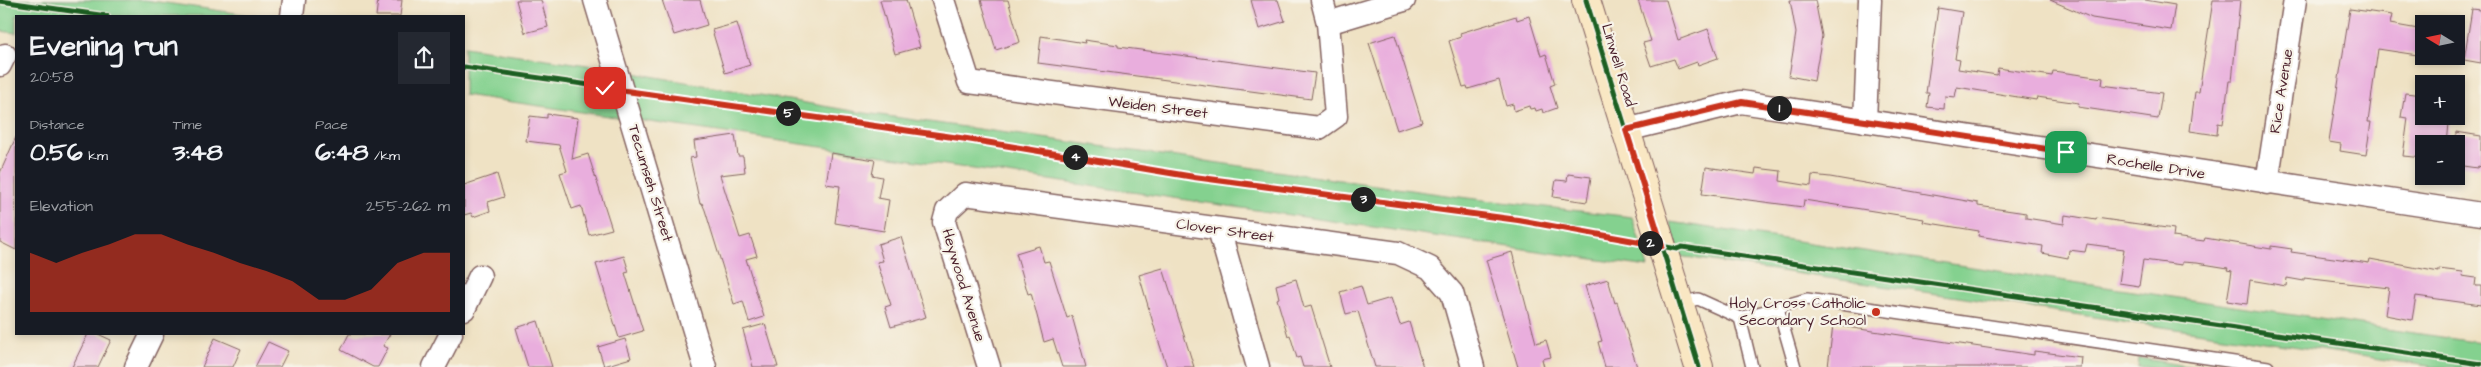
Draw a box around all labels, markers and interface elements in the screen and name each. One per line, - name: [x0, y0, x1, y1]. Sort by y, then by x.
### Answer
- north arrow: [2415, 15, 2465, 65]
- map controls: [2415, 15, 2465, 185]
- street label: Linwell Road: [1596, 21, 1641, 109]
- text: Evening run: [30, 27, 178, 66]
- button: share: [398, 32, 450, 84]
- street label: Rice Avenue: [2264, 47, 2299, 135]
- text: 20:58: [30, 66, 74, 88]
- pin: [584, 67, 626, 109]
- icon: check: [591, 74, 619, 102]
- button: +: [2415, 75, 2465, 125]
- street label: Weiden Street: [1107, 91, 1209, 124]
- pin: 1: [1766, 96, 1792, 120]
- text: 1: [1779, 98, 1780, 118]
- pin: 5: [776, 100, 800, 126]
- text: 5: [784, 103, 793, 123]
- text: Distance: [30, 115, 84, 135]
- text: Time: [173, 115, 202, 135]
- text: Pace: [315, 115, 348, 135]
- street label: Tecumseh Street: [623, 122, 678, 244]
- pin: [2045, 131, 2087, 173]
- text: 0.56: [30, 135, 83, 170]
- text: 3:48: [173, 135, 223, 170]
- text: 6:48: [315, 135, 368, 170]
- button: −: [2415, 135, 2465, 185]
- icon: arrive: [2052, 138, 2080, 166]
- pin: 4: [1062, 144, 1088, 170]
- text: km: [83, 146, 108, 166]
- text: /km: [368, 146, 400, 166]
- text: 4: [1071, 147, 1080, 167]
- street label: Rochelle Drive: [2105, 148, 2207, 185]
- pin: 3: [1350, 186, 1376, 212]
- text: 3: [1360, 189, 1367, 209]
- text: Elevation: [30, 195, 93, 217]
- text: 255–262 m: [366, 195, 450, 217]
- street label: Clover Street: [1175, 213, 1275, 248]
- street label: Heywood Avenue: [935, 226, 991, 344]
- pin: 2: [1638, 230, 1662, 256]
- text: 2: [1646, 233, 1655, 253]
- place label: Holy Cross Catholic Secondary School: [1729, 293, 1866, 332]
- marker: Holy Cross Catholic Secondary School: [1870, 306, 1882, 318]

